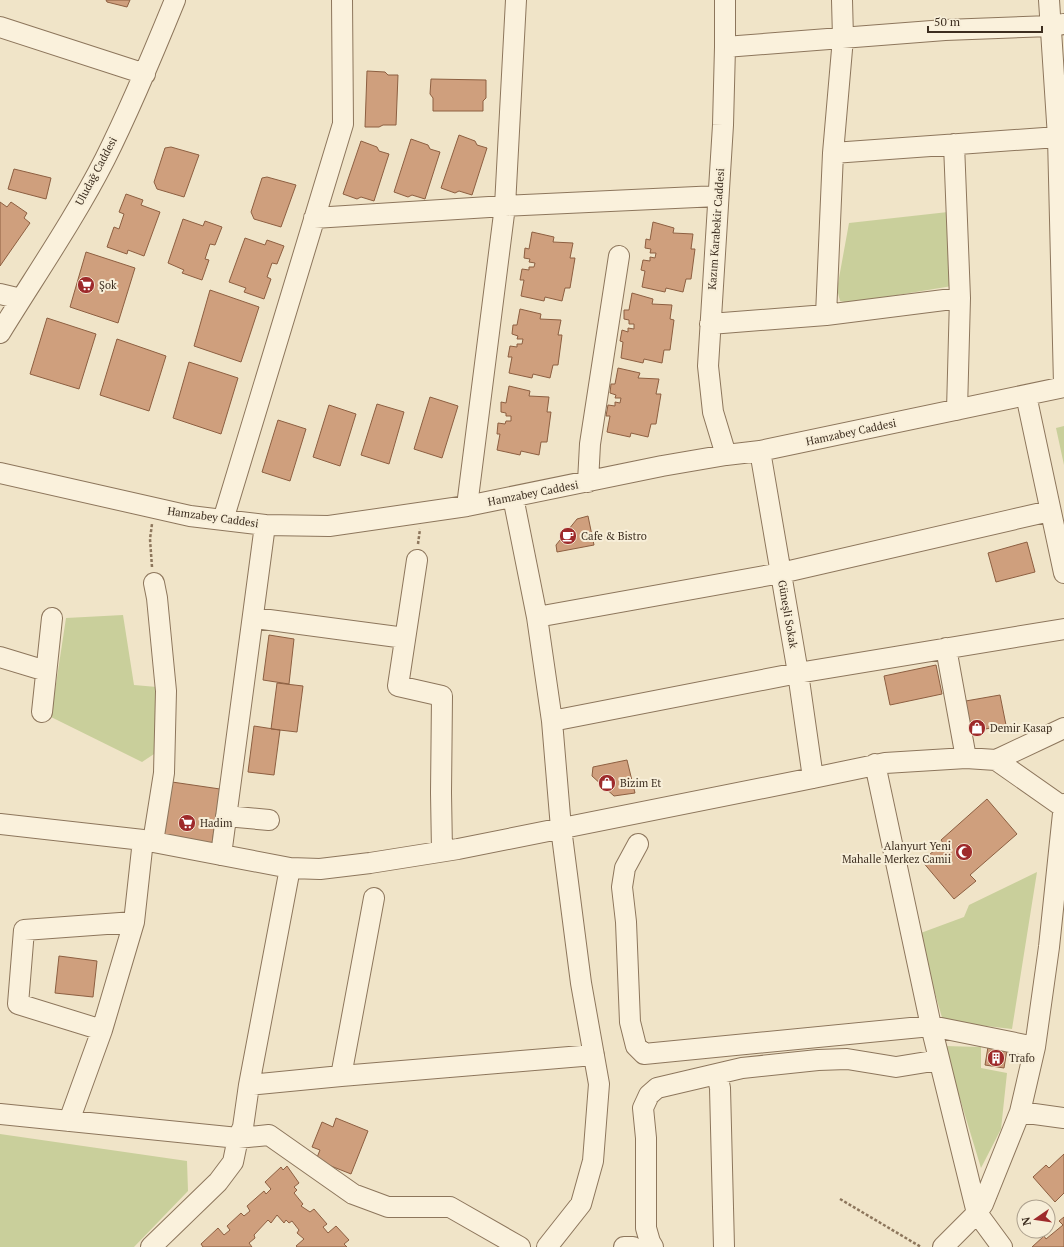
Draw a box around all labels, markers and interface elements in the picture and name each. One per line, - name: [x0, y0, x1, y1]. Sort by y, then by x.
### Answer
- scale bar: [928, 8, 1042, 34]
- text: 50 m: [934, 14, 961, 29]
- street label: Uludağ Caddesi: [72, 134, 120, 208]
- street label: Kazım Karabekir Caddesi: [705, 168, 727, 290]
- supermarket icon: Şok: [76, 275, 96, 295]
- place label: Şok: [99, 278, 117, 292]
- street label: Hamzabey Caddesi: [805, 416, 897, 448]
- street label: Hamzabey Caddesi: [487, 477, 579, 509]
- street label: Hamzabey Caddesi: [166, 504, 260, 530]
- cafe icon: Cafe & Bistro: [558, 526, 578, 546]
- place label: Cafe & Bistro: [581, 529, 647, 543]
- street label: Güneşli Sokak: [775, 579, 801, 650]
- shop icon: Demir Kasap: [967, 718, 987, 738]
- place label: Demir Kasap: [990, 721, 1052, 735]
- shop icon: Bizim Et: [597, 773, 617, 793]
- place label: Bizim Et: [620, 776, 661, 790]
- supermarket icon: Hadim: [177, 813, 197, 833]
- place label: Hadim: [200, 816, 233, 830]
- place label: Alanyurt Yeni Mahalle Merkez Camii: [842, 839, 951, 866]
- mosque icon: Alanyurt Yeni Mahalle Merkez Camii: [954, 842, 974, 862]
- building icon: Trafo: [986, 1048, 1006, 1068]
- place label: Trafo: [1009, 1051, 1035, 1065]
- north arrow: [1016, 1199, 1056, 1239]
- text: N: [1018, 1215, 1034, 1227]

